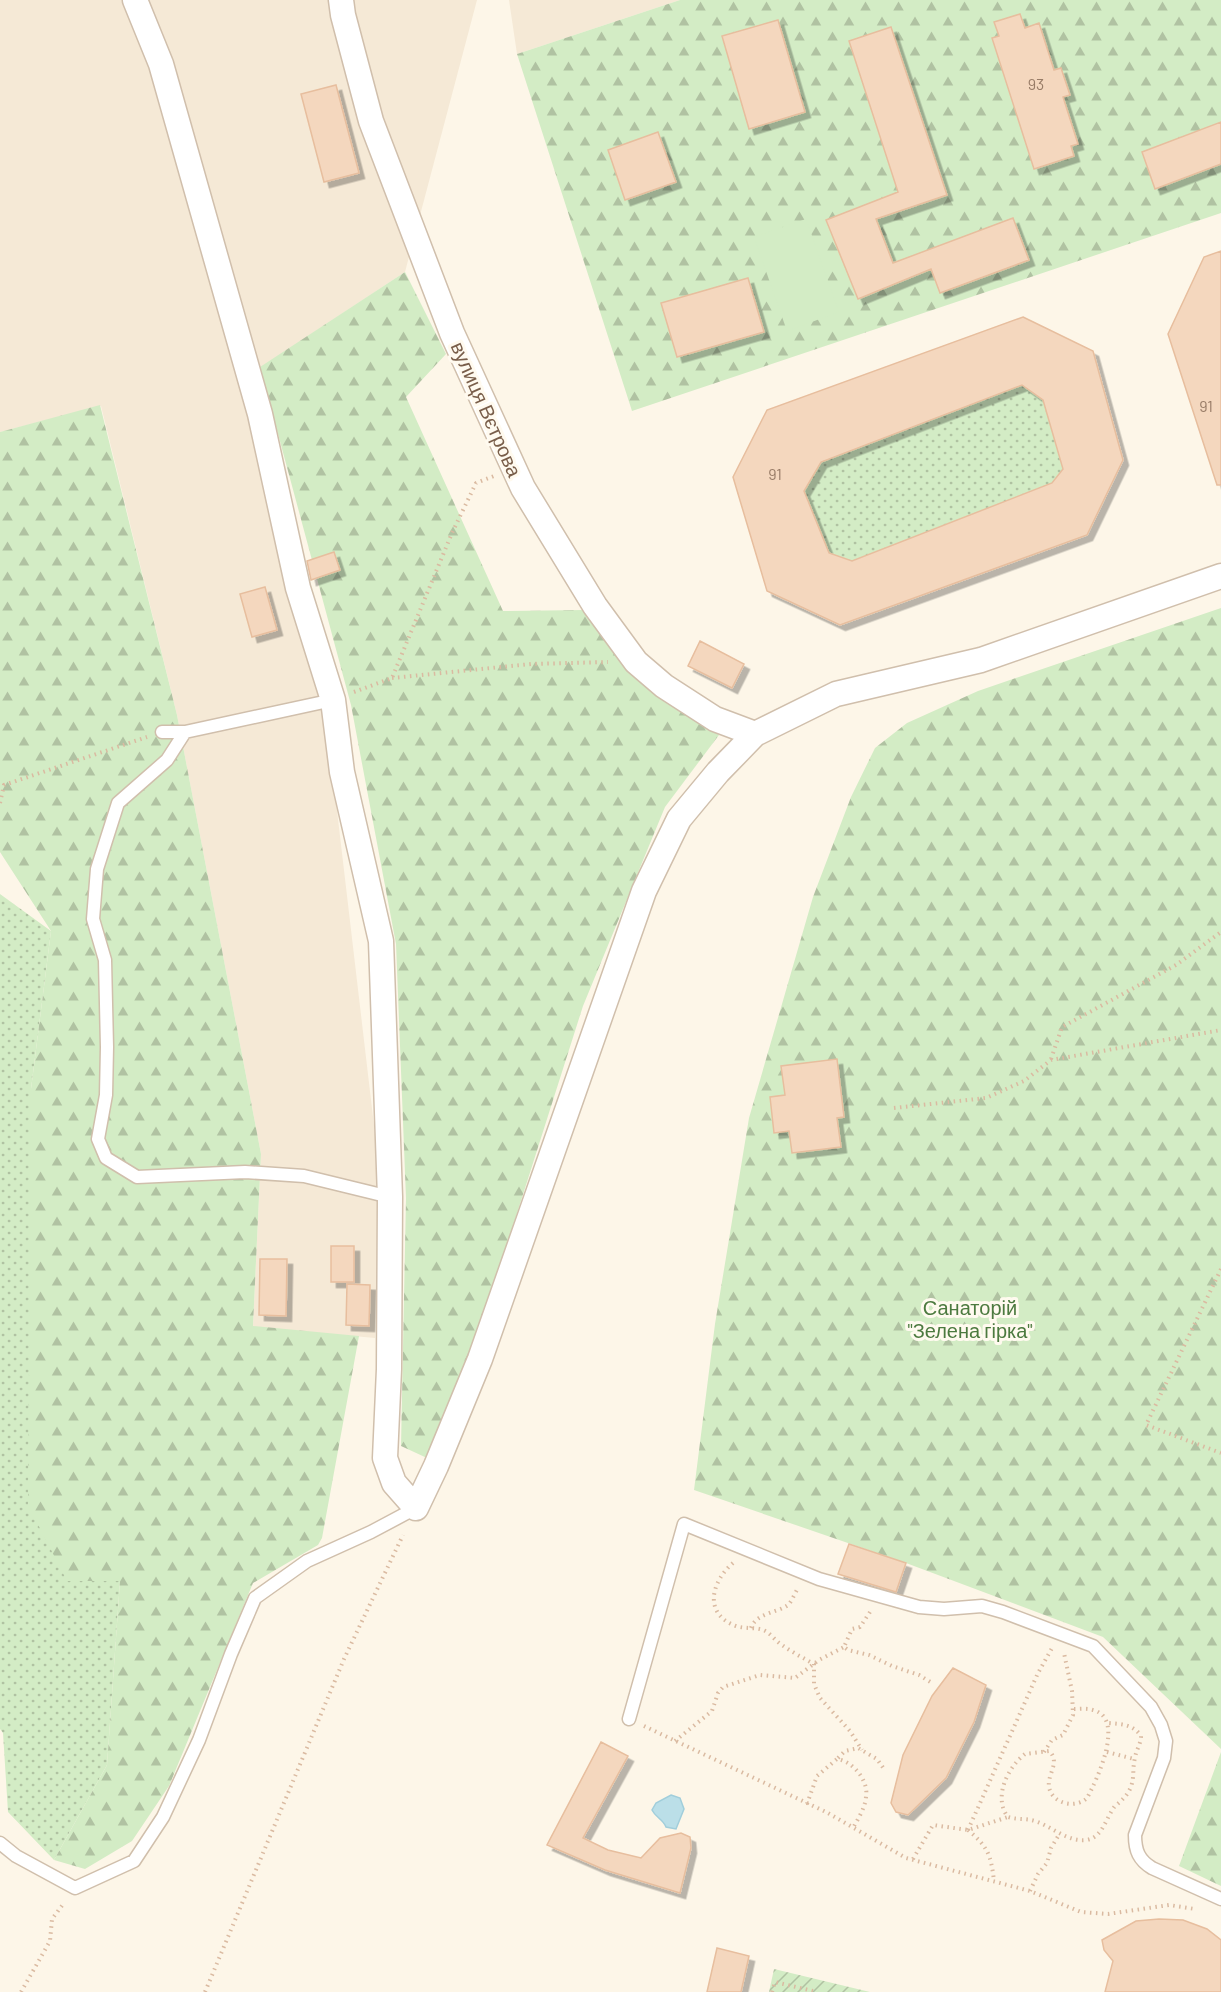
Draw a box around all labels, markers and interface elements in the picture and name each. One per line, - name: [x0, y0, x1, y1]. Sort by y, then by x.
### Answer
- house number: 93: [1028, 74, 1044, 93]
- street label: вулиця Вєтрова: [446, 338, 528, 481]
- house number: 91: [1199, 396, 1213, 415]
- house number: 91: [768, 464, 782, 483]
- park label: Санаторій "Зелена гірка": [907, 1295, 1033, 1342]

